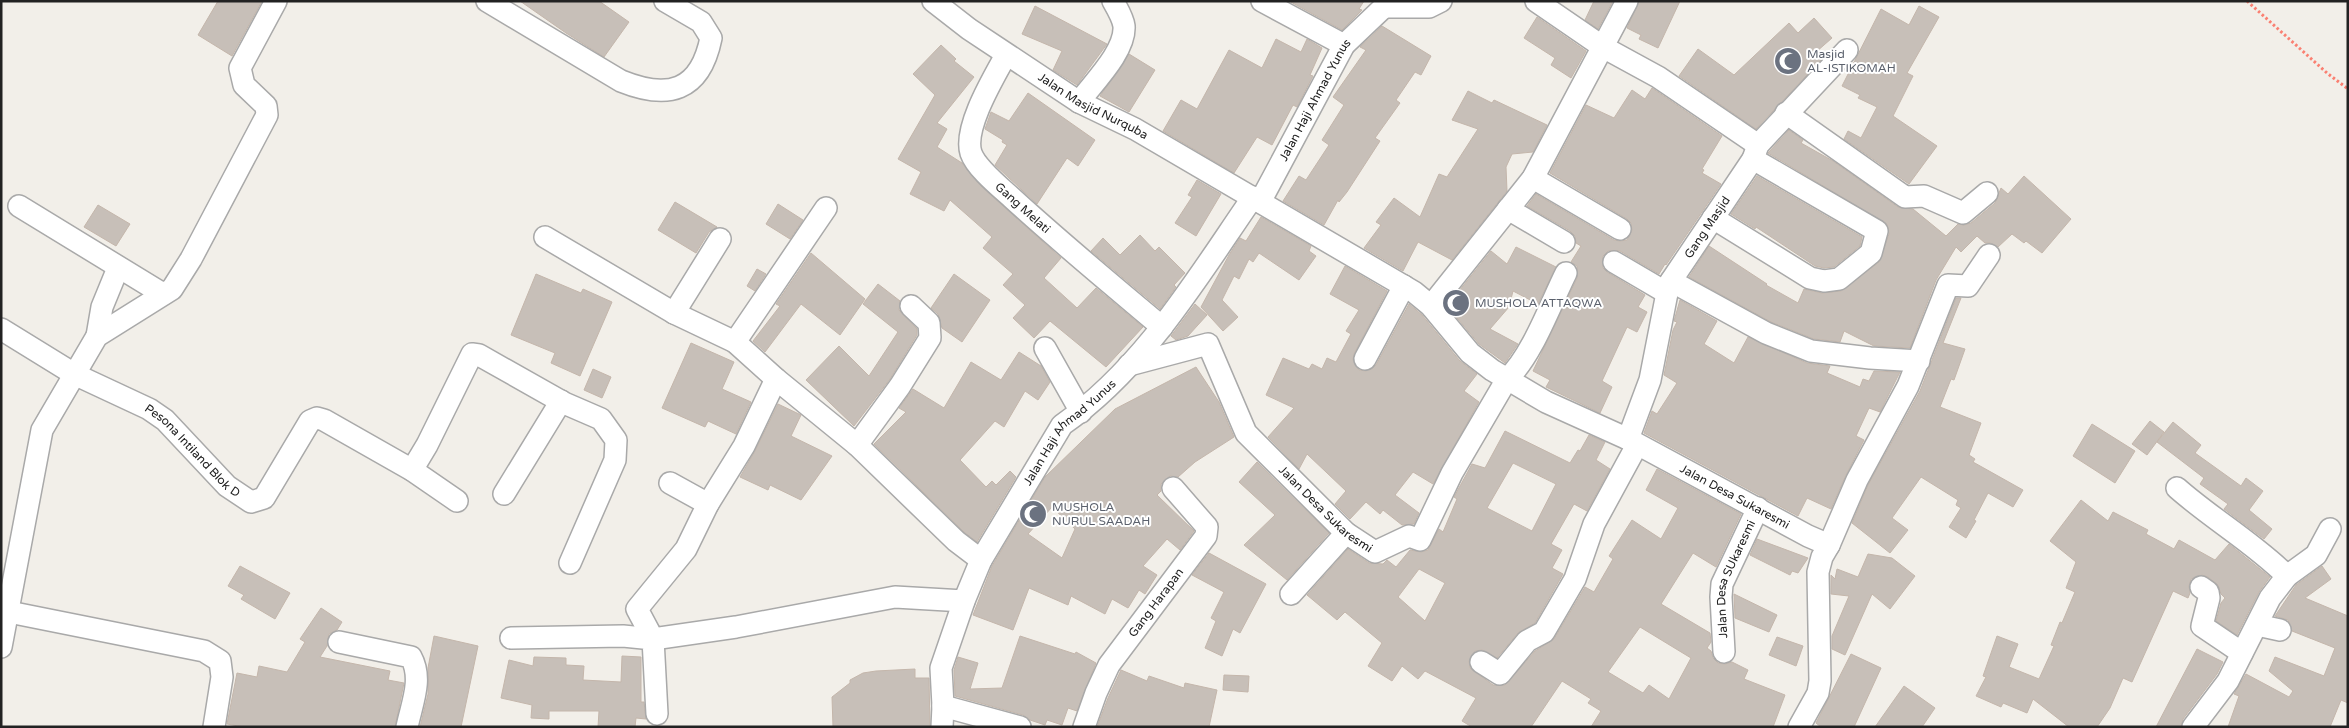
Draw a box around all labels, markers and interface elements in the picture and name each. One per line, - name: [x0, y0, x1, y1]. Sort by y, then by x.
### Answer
- street label: Jalan Haji Ahmad Yunus: [1276, 35, 1354, 163]
- mosque icon: Masjid AL-ISTIKOMAH: [1773, 46, 1803, 76]
- place label: Masjid AL-ISTIKOMAH: [1807, 47, 1896, 75]
- street label: Jalan Masjid Nurquba: [1036, 70, 1151, 142]
- street label: Gang Melati: [992, 180, 1053, 236]
- street label: Gang Masjid: [1681, 194, 1733, 261]
- mosque icon: MUSHOLA ATTAQWA: [1441, 288, 1471, 318]
- place label: MUSHOLA ATTAQWA: [1475, 296, 1602, 310]
- street label: Jalan Haji Ahmad Yunus: [1020, 376, 1119, 488]
- street label: Pesona Intiland Blok D: [142, 401, 243, 500]
- street label: Jalan Desa Sukaresmi: [1678, 461, 1792, 532]
- street label: Jalan Desa Sukaresmi: [1276, 463, 1375, 555]
- mosque icon: MUSHOLA NURUL SAADAH: [1018, 499, 1048, 529]
- place label: MUSHOLA NURUL SAADAH: [1052, 500, 1150, 528]
- street label: Jalan Desa SUkaresmi: [1714, 518, 1758, 639]
- street label: Gang Harapan: [1125, 565, 1186, 640]

